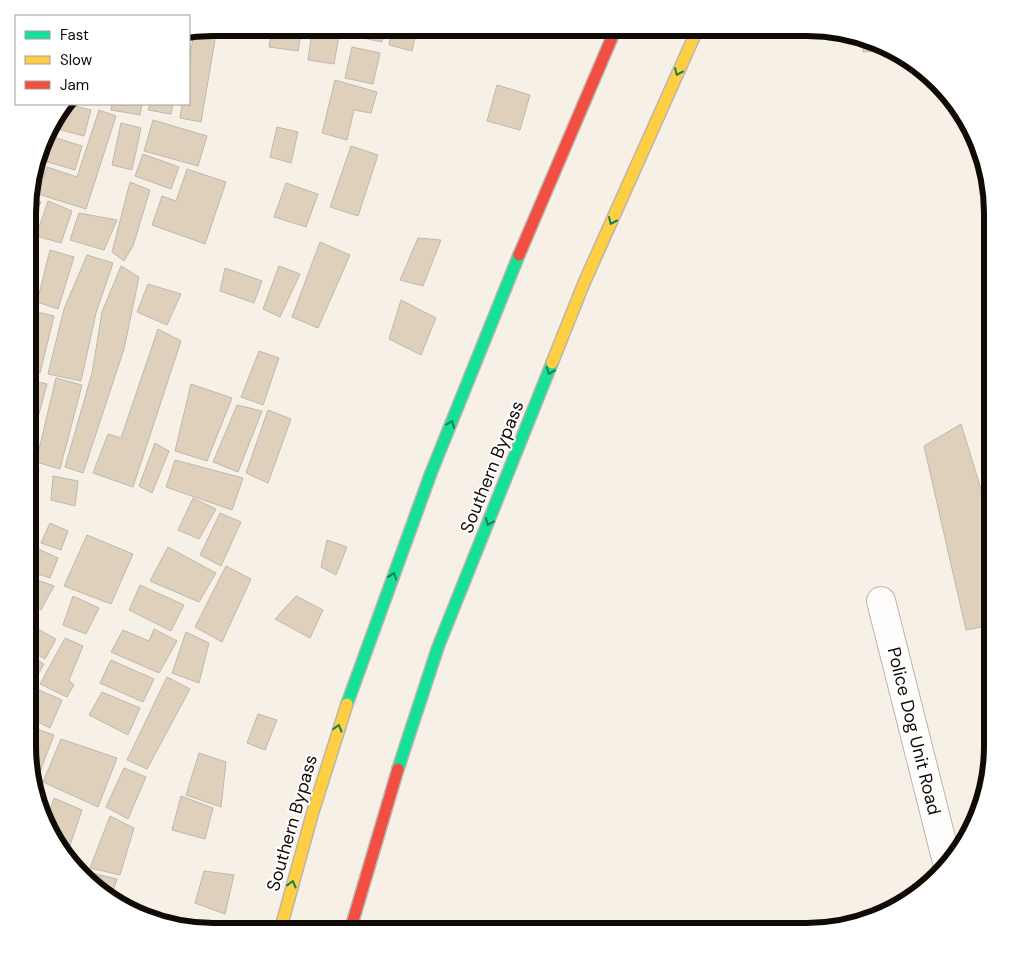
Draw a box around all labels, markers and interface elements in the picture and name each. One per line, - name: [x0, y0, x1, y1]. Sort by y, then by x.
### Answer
- legend: [15, 15, 190, 105]
- text: Fast: [60, 25, 89, 45]
- text: Slow: [60, 50, 93, 70]
- one-way arrow: [674, 67, 685, 76]
- text: Jam: [60, 75, 89, 95]
- one-way arrow: [608, 216, 619, 225]
- one-way arrow: [545, 366, 556, 375]
- street label: Southern Bypass: [454, 397, 530, 537]
- one-way arrow: [445, 420, 455, 428]
- one-way arrow: [485, 517, 495, 526]
- one-way arrow: [387, 572, 397, 580]
- street label: Police Dog Unit Road: [882, 645, 946, 817]
- one-way arrow: [332, 725, 342, 733]
- street label: Southern Bypass: [261, 752, 323, 894]
- one-way arrow: [286, 880, 297, 889]

